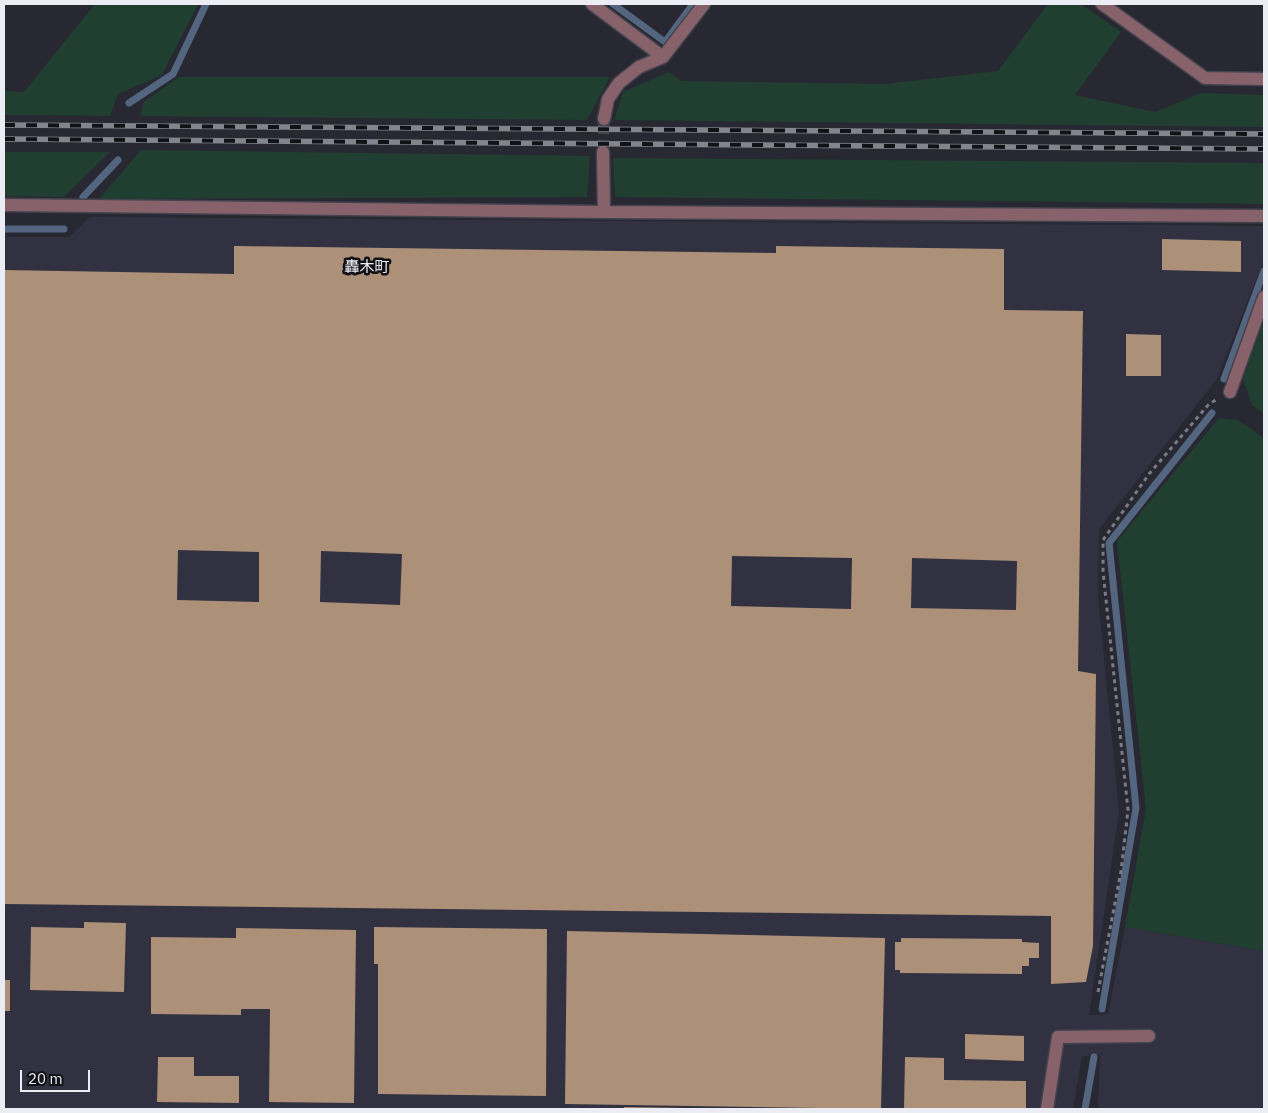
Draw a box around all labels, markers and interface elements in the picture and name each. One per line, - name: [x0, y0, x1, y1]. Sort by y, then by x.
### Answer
- district label: 轟木町: [345, 259, 389, 277]
- scale bar: [22, 1060, 92, 1092]
- text: 20 m: [28, 1069, 63, 1088]

